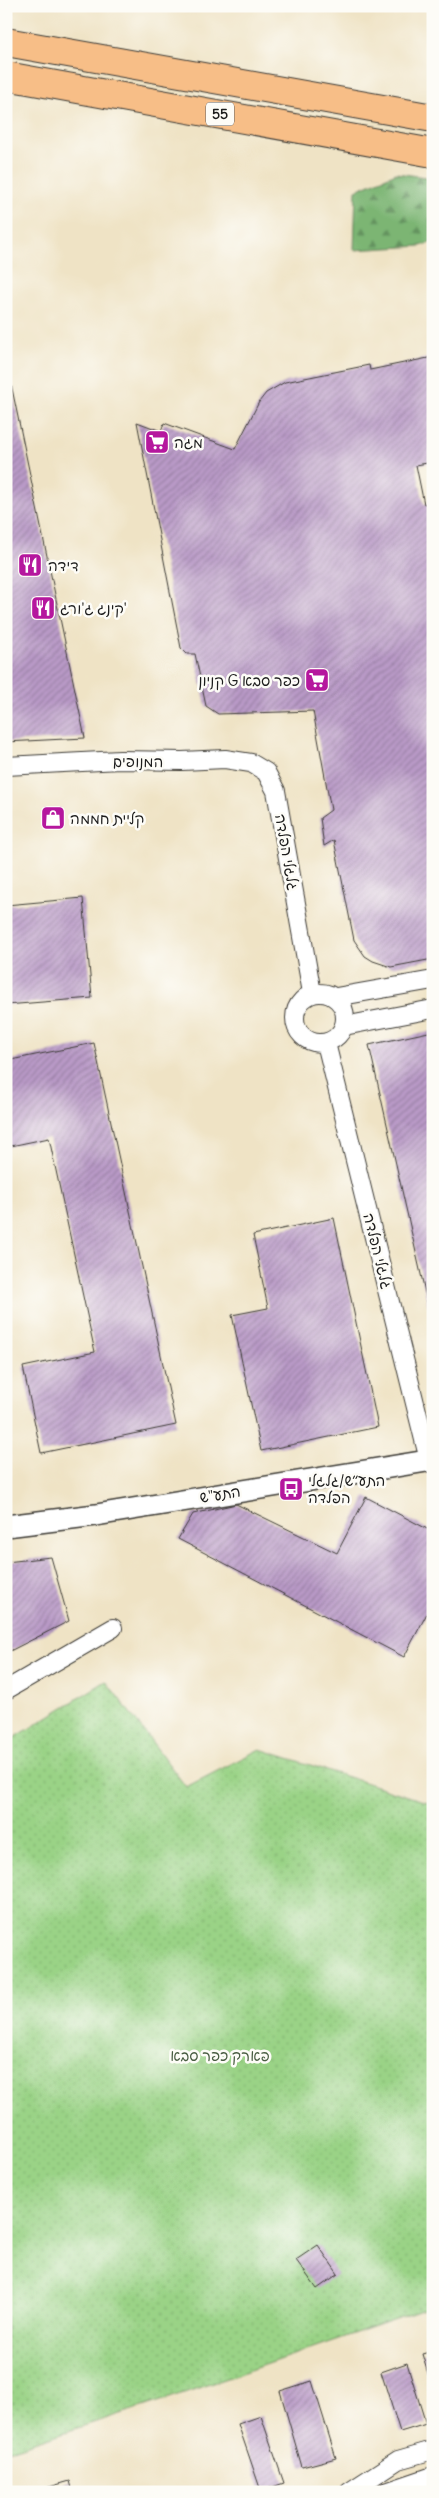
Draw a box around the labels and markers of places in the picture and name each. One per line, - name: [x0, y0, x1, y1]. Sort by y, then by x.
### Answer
- supermarket icon: מגה: [144, 429, 170, 455]
- place label: מגה: [174, 433, 203, 452]
- restaurant icon: דידה: [17, 552, 43, 578]
- place label: דידה: [48, 556, 79, 575]
- restaurant icon: קינג ג'ורג': [30, 595, 56, 621]
- place label: קינג ג'ורג': [60, 599, 127, 618]
- supermarket icon: קניון G כפר סבא: [304, 667, 330, 693]
- place label: קניון G כפר סבא: [198, 671, 300, 691]
- shop icon: קליית חממה: [40, 805, 66, 831]
- place label: קליית חממה: [70, 809, 144, 829]
- place label: התע״ש/גלגלי הפלדה: [308, 1471, 385, 1507]
- bus stop icon: התע״ש/גלגלי הפלדה: [278, 1476, 304, 1502]

